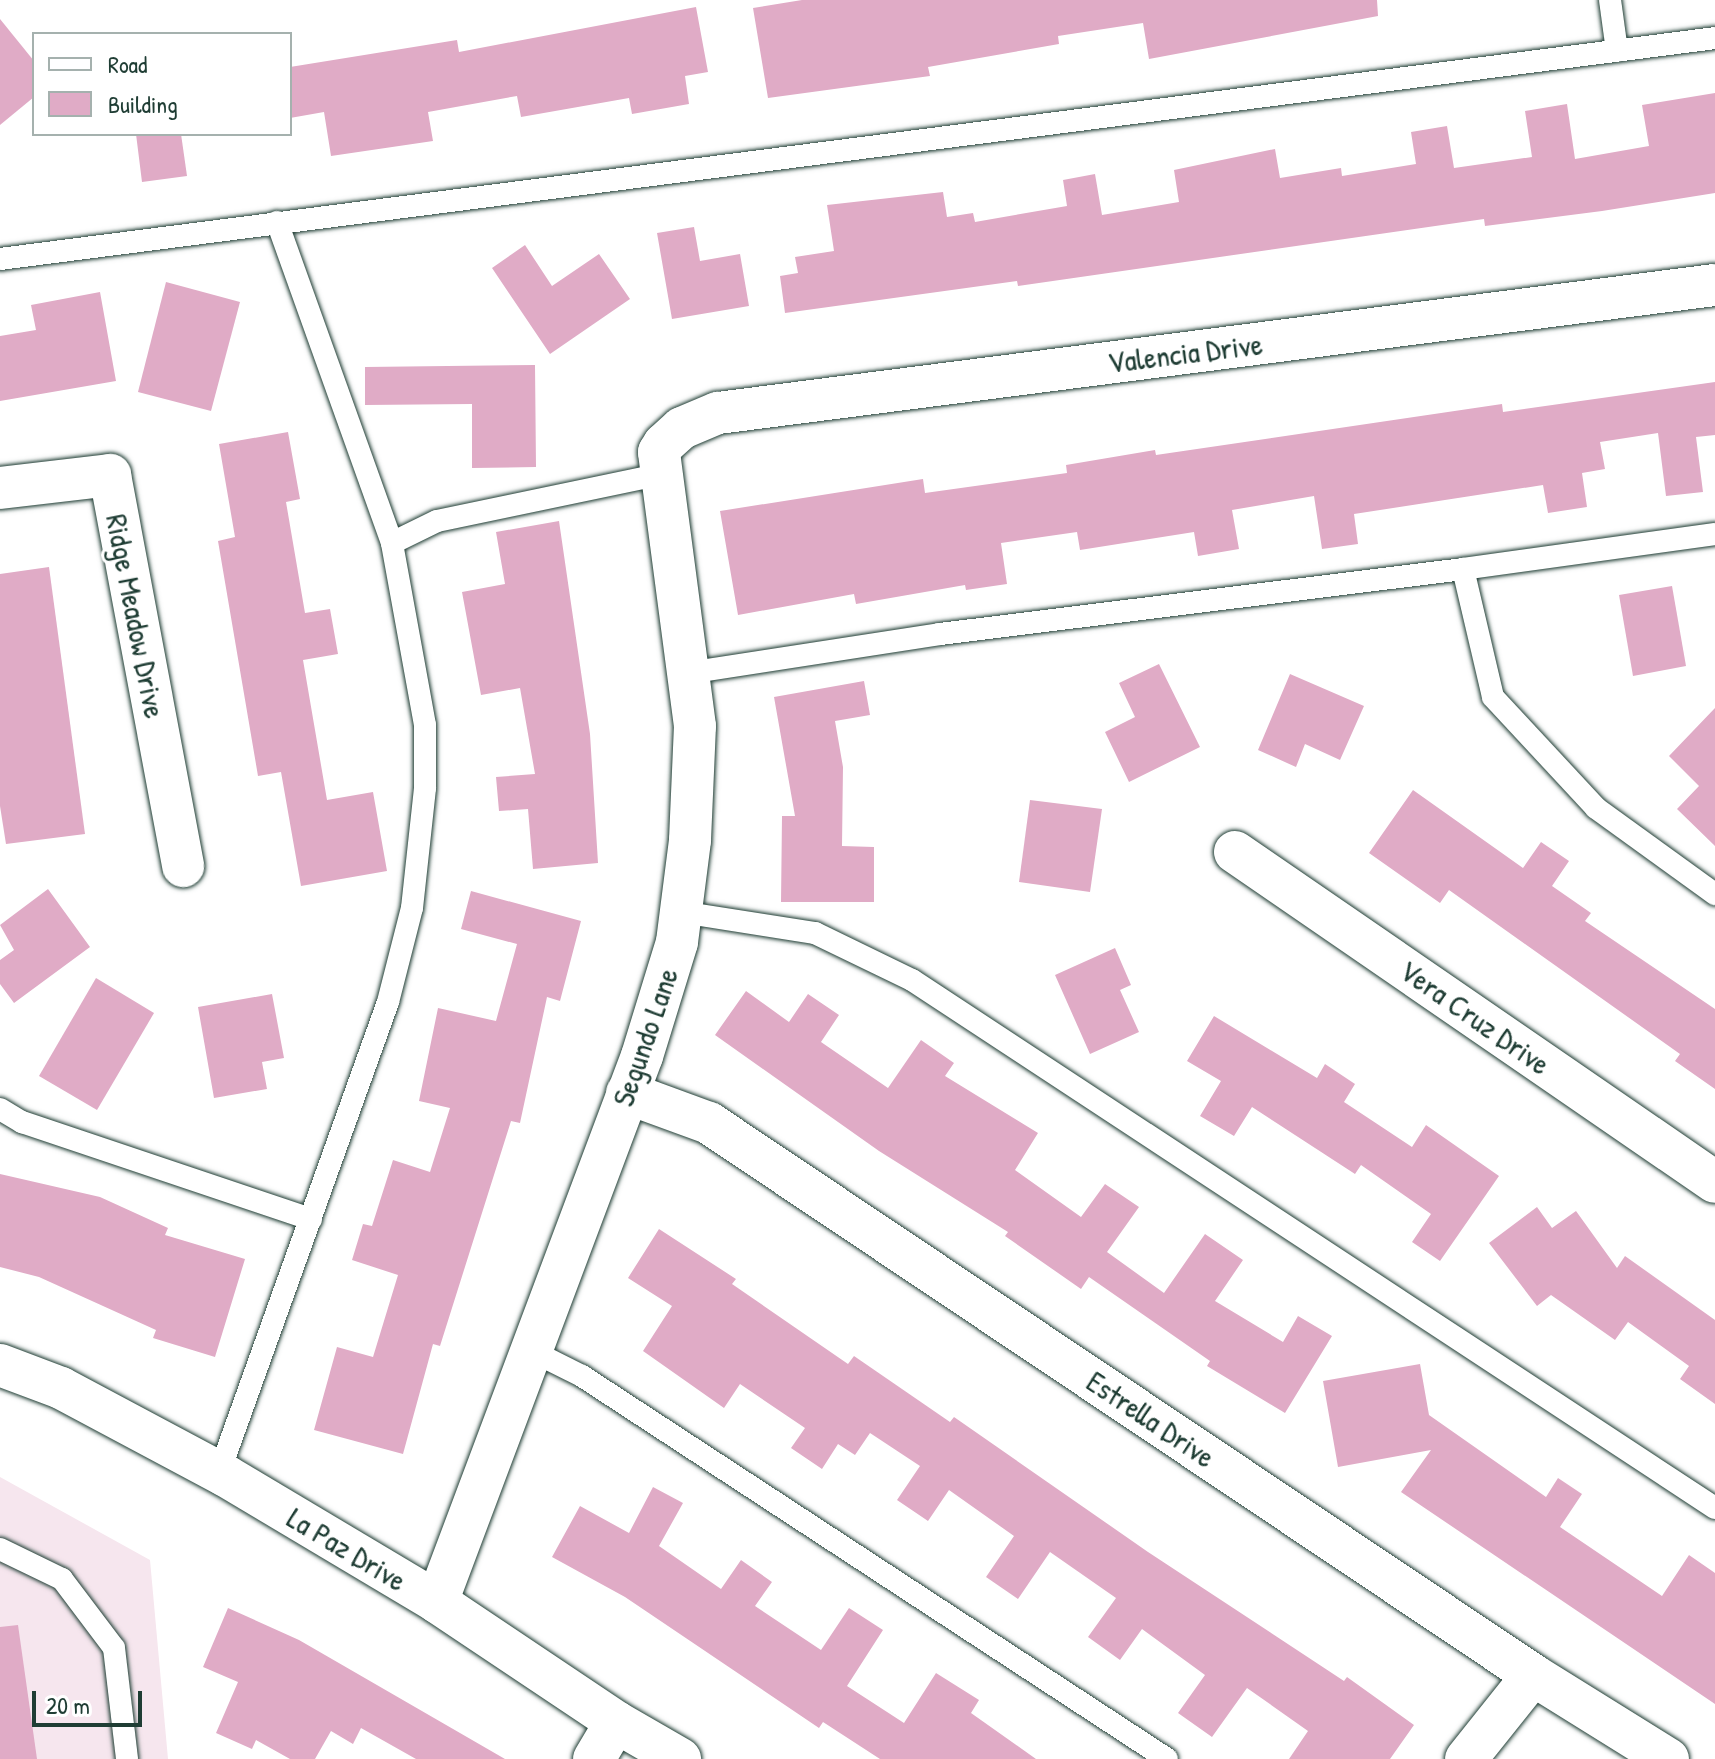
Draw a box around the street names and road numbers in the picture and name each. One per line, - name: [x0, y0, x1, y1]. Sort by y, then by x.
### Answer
- street label: Valencia Drive: [1106, 326, 1264, 380]
- street label: Ridge Meadow Drive: [99, 511, 173, 721]
- street label: Vera Cruz Drive: [1393, 952, 1557, 1082]
- street label: Segundo Lane: [605, 963, 685, 1111]
- street label: Estrella Drive: [1080, 1363, 1222, 1475]
- street label: La Paz Drive: [281, 1500, 413, 1598]

